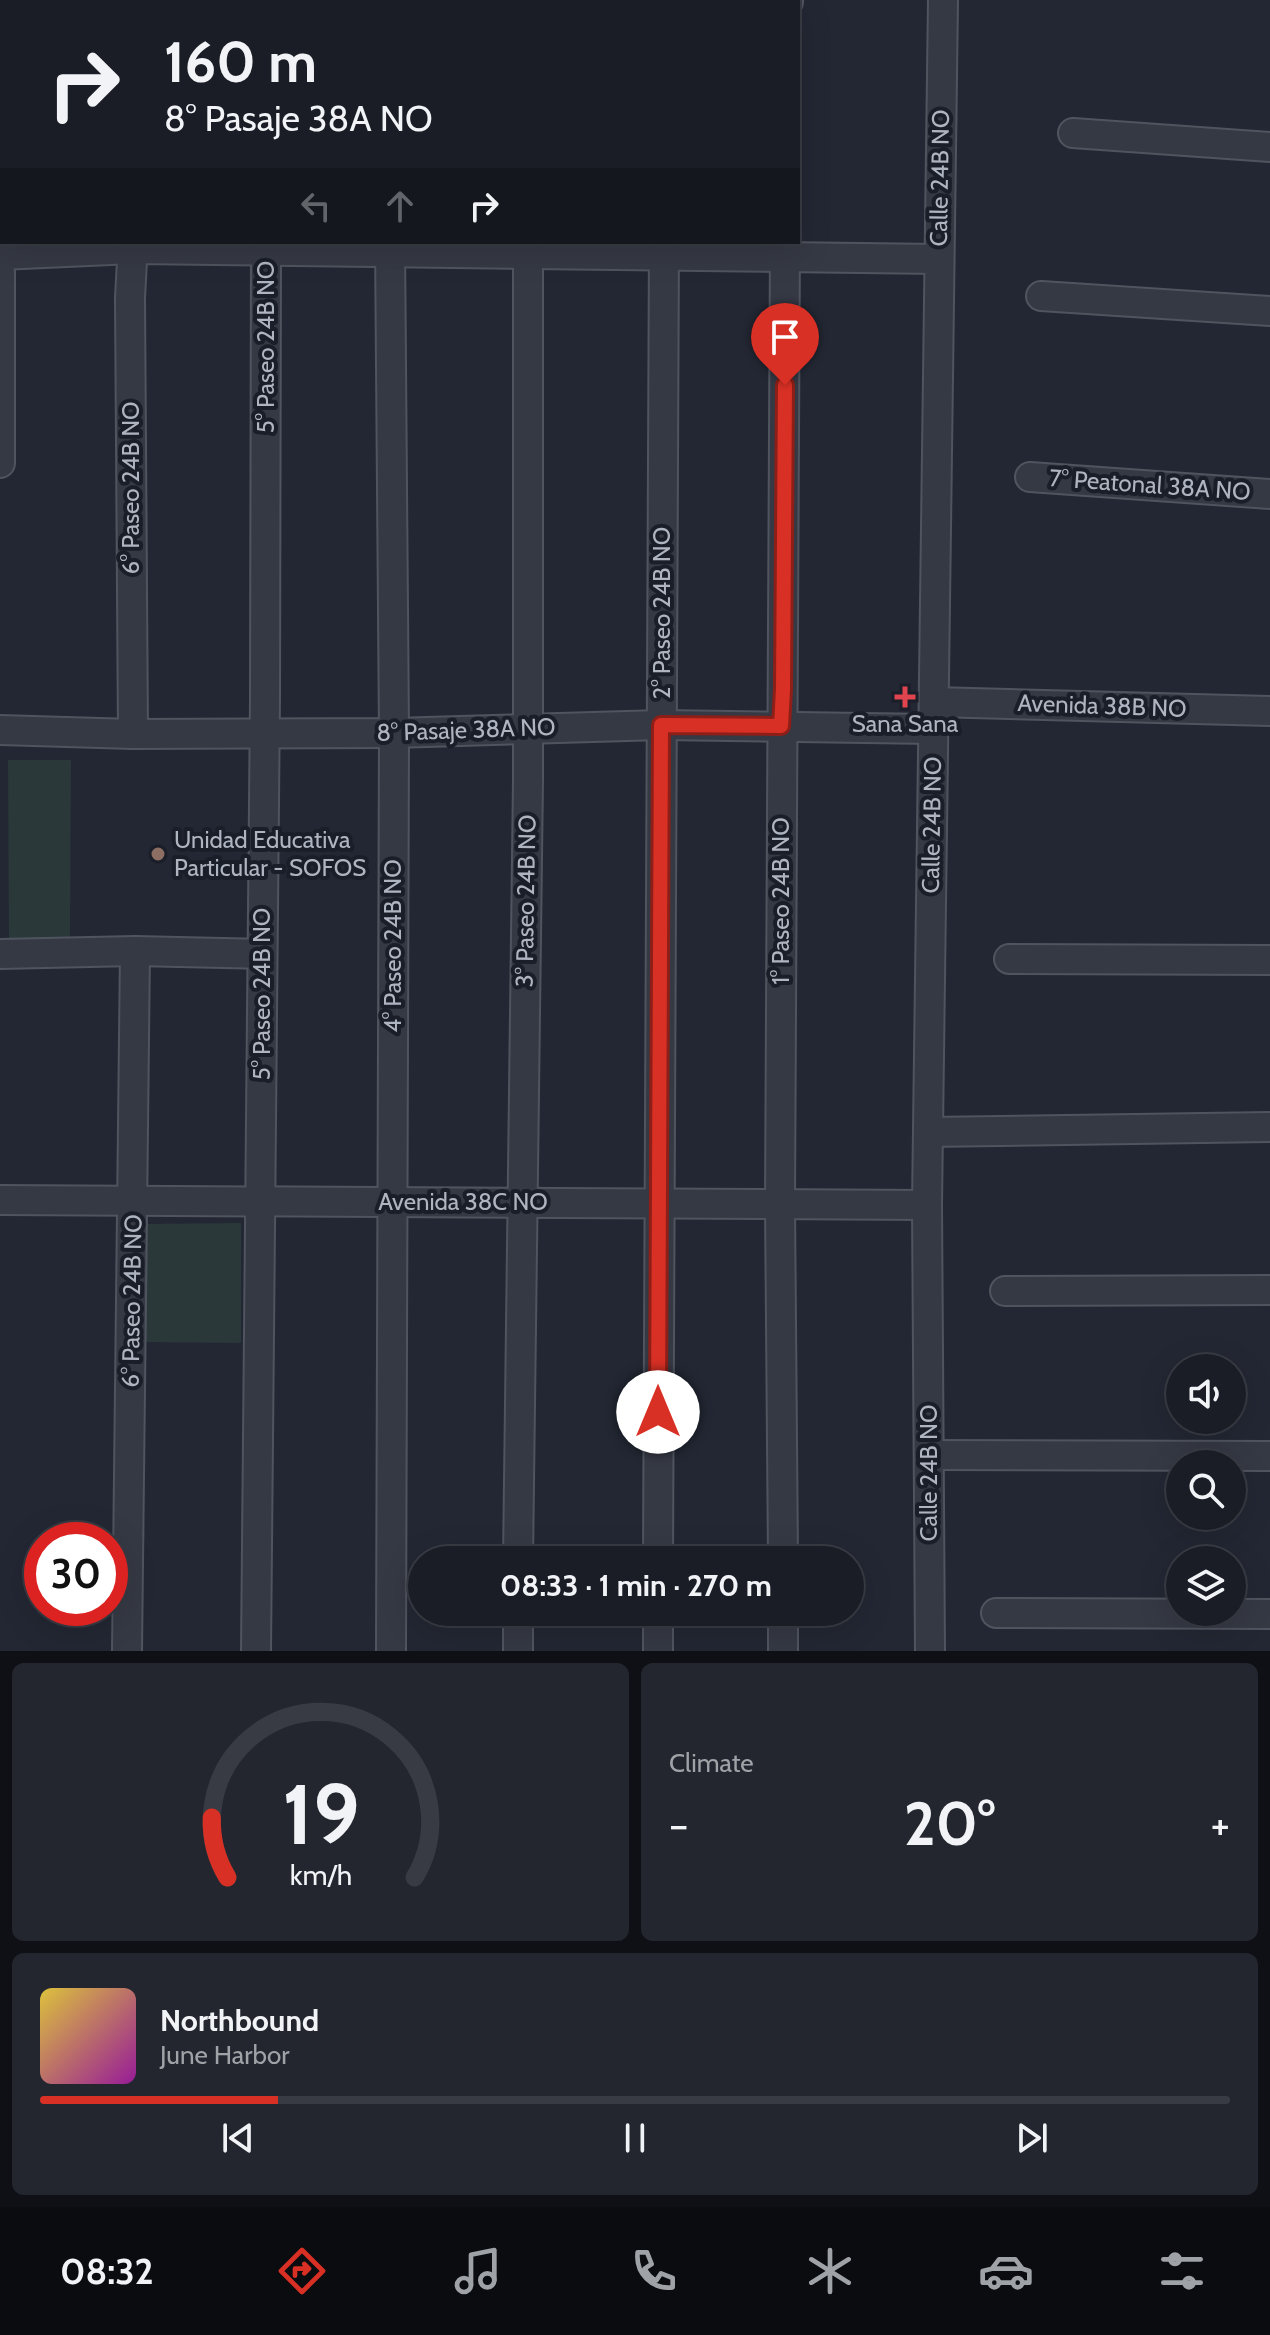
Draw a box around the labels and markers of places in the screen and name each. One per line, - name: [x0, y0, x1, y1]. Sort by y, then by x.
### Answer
- pin: [751, 303, 819, 385]
- marker: Sana Sana: [896, 688, 914, 706]
- place label: Sana Sana: [852, 709, 959, 738]
- place label: Unidad Educativa Particular - SOFOS: [174, 825, 366, 882]
- marker: Unidad Educativa Particular - SOFOS: [149, 845, 167, 863]

